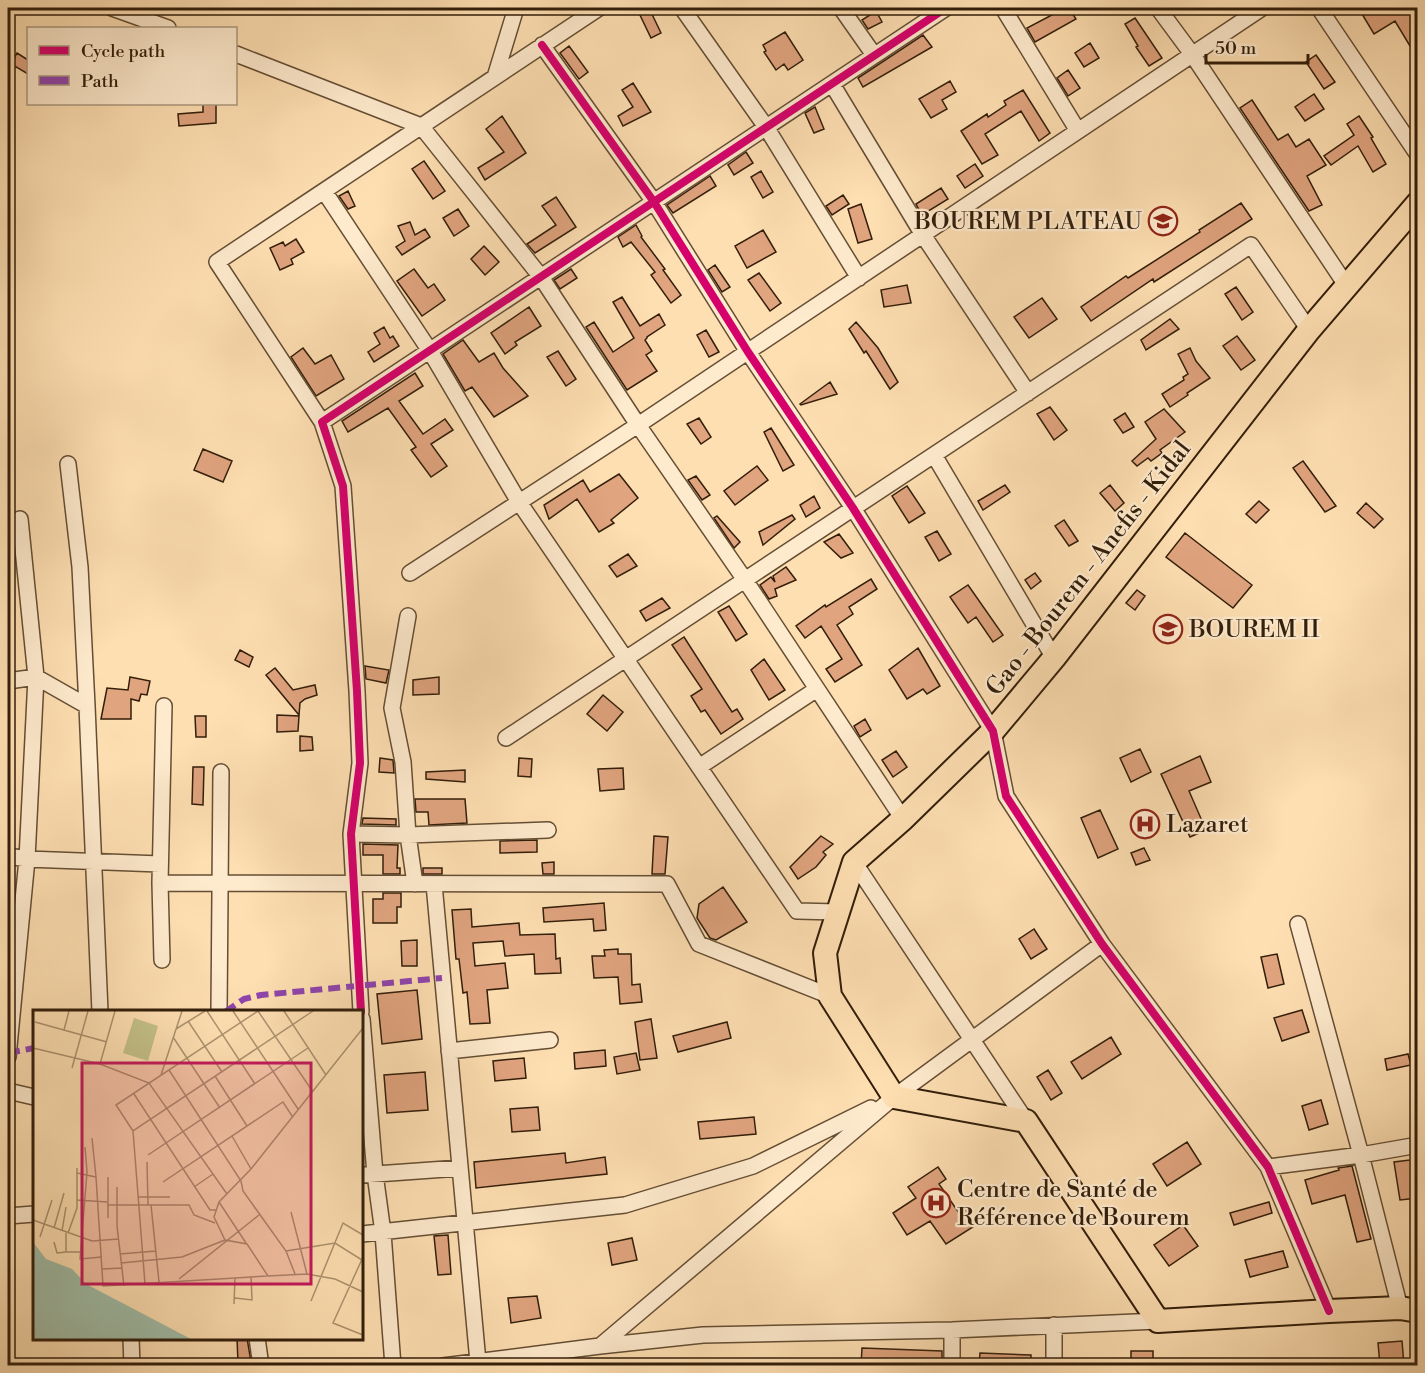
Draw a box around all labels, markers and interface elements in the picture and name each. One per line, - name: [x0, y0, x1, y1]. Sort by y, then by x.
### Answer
- legend: [27, 27, 237, 105]
- scale bar: [1206, 27, 1308, 65]
- text: 50 m: [1215, 37, 1257, 60]
- text: Cycle path: [81, 40, 165, 63]
- text: Path: [81, 70, 119, 93]
- school or university icon: BOUREM PLATEAU: [1147, 205, 1179, 237]
- place label: BOUREM PLATEAU: [913, 207, 1142, 237]
- street label: Gao - Bourem - Anefis - Kidal: [980, 435, 1198, 702]
- school or university icon: BOUREM II: [1152, 613, 1184, 645]
- place label: BOUREM II: [1188, 615, 1320, 645]
- hospital icon: Lazaret: [1129, 808, 1161, 840]
- place label: Lazaret: [1166, 810, 1249, 840]
- inset map: [33, 1010, 363, 1340]
- place label: Centre de Santé de Référence de Bourem: [957, 1175, 1190, 1233]
- hospital icon: Centre de Santé de Référence de Bourem: [920, 1187, 952, 1219]

